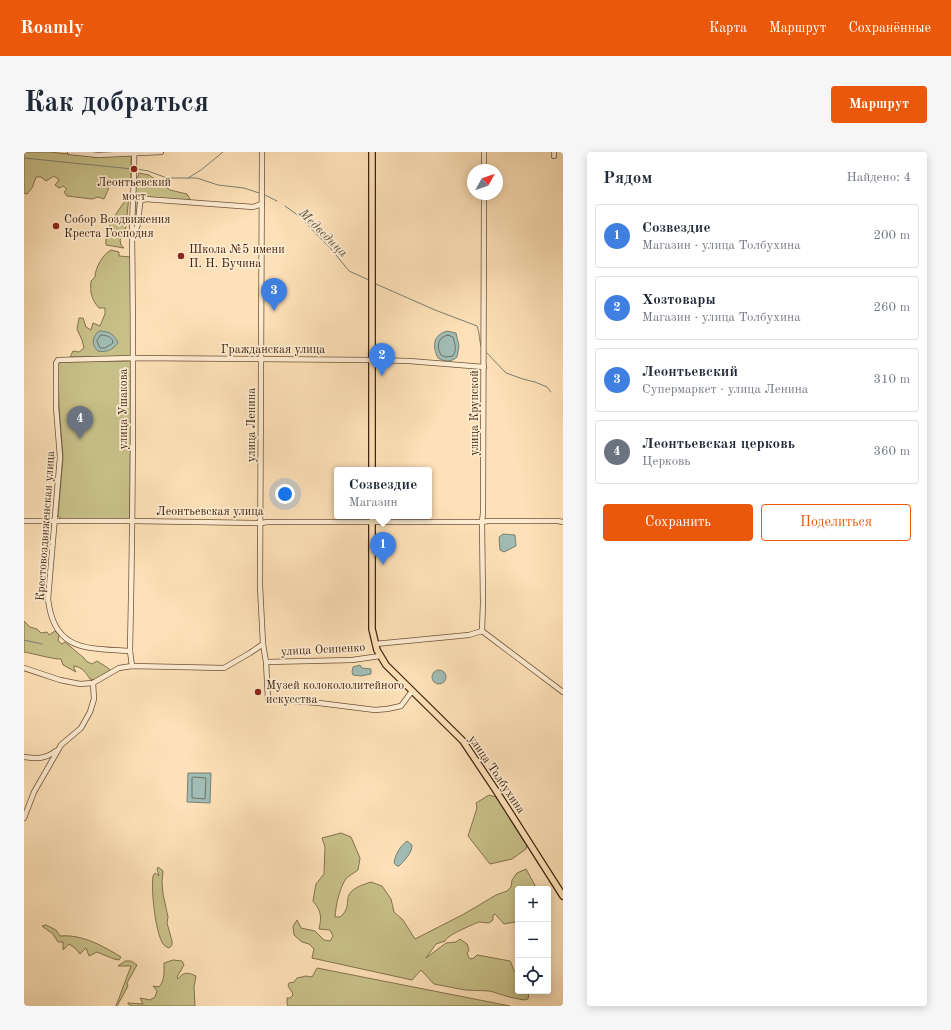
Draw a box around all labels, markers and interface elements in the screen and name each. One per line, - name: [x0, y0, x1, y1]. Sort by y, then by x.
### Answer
- text: Roamly: [20, 19, 84, 38]
- text: Карта: [709, 21, 747, 35]
- text: Маршрут: [769, 21, 826, 35]
- text: Сохранённые: [848, 21, 931, 35]
- button: Маршрут: [831, 86, 927, 123]
- text: Как добраться: [24, 90, 209, 118]
- marker: Леонтьевский мост: [129, 164, 139, 174]
- north arrow: [467, 164, 503, 200]
- text: Рядом: [603, 170, 652, 187]
- text: Найдено: 4: [847, 171, 911, 184]
- place label: Леонтьевский мост: [97, 177, 171, 203]
- water label: Медведица: [296, 206, 350, 260]
- place label: Собор Воздвижения Креста Господня: [64, 214, 170, 240]
- marker: Собор Воздвижения Креста Господня: [51, 221, 61, 231]
- text: Созвездие: [642, 221, 711, 236]
- text: 1: [613, 229, 621, 242]
- text: 200 m: [873, 229, 910, 242]
- text: Магазин · улица Толбухина: [642, 239, 801, 252]
- place label: Школа №5 имени П. Н. Бучина: [189, 243, 285, 270]
- marker: Школа №5 имени П. Н. Бучина: [176, 251, 186, 261]
- pin: 3: [261, 278, 287, 311]
- text: Хозтовары: [642, 293, 716, 308]
- text: 2: [613, 301, 621, 314]
- text: 260 m: [873, 301, 910, 314]
- text: Магазин · улица Толбухина: [642, 311, 801, 324]
- pin: 2: [369, 343, 395, 376]
- street label: Гражданская улица: [221, 344, 325, 356]
- text: Леонтьевский: [642, 365, 738, 380]
- street label: улица Ушакова: [118, 368, 130, 450]
- street label: улица Крупской: [469, 370, 481, 456]
- text: 3: [613, 373, 621, 386]
- text: 310 m: [873, 373, 910, 386]
- text: Супермаркет · улица Ленина: [642, 383, 808, 396]
- street label: улица Ленина: [246, 388, 258, 462]
- pin: 4: [67, 406, 93, 439]
- text: Леонтьевская церковь: [642, 437, 795, 452]
- text: 4: [613, 445, 621, 458]
- text: 360 m: [873, 445, 910, 458]
- street label: Крестовоздвиженская улица: [35, 450, 57, 602]
- text: Церковь: [642, 455, 690, 468]
- popup: [334, 467, 432, 519]
- text: Созвездие: [349, 478, 417, 493]
- your location: [275, 484, 295, 504]
- text: Магазин: [349, 496, 398, 509]
- button: Сохранить: [603, 504, 753, 541]
- button: Поделиться: [761, 504, 911, 541]
- street label: Леонтьевская улица: [156, 506, 264, 518]
- pin: 1: [370, 532, 396, 565]
- street label: улица Осипенко: [280, 642, 366, 658]
- place label: Музей колокололитейного искусства: [266, 680, 404, 706]
- marker: Музей колокололитейного искусства: [253, 687, 263, 697]
- street label: улица Толбухина: [466, 733, 527, 816]
- map controls: [515, 886, 551, 994]
- button: +: [515, 886, 551, 922]
- button: −: [515, 922, 551, 958]
- button: locate: [515, 958, 551, 994]

